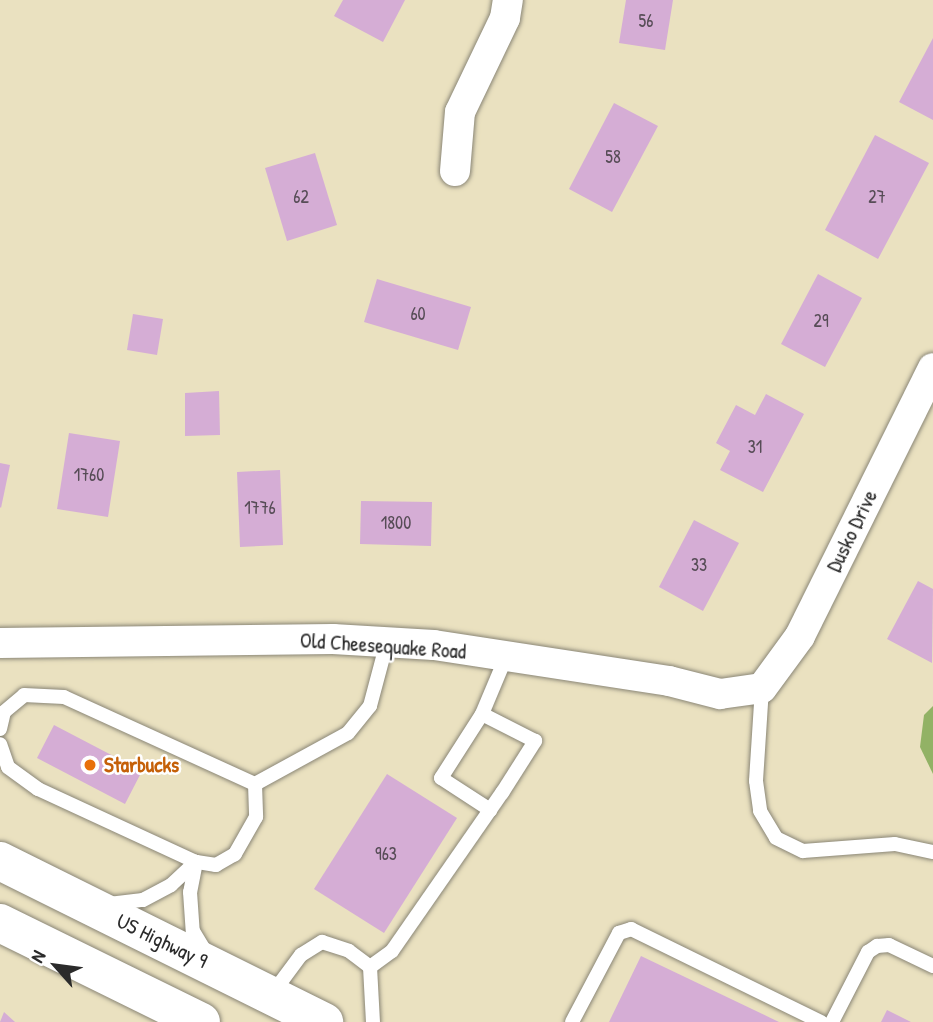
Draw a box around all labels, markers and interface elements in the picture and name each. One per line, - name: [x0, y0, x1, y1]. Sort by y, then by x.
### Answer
- house number: 56: [639, 10, 653, 32]
- house number: 58: [605, 146, 621, 168]
- house number: 62: [293, 186, 309, 208]
- house number: 27: [868, 186, 886, 208]
- house number: 60: [410, 303, 426, 325]
- house number: 29: [813, 310, 829, 332]
- house number: 31: [748, 436, 762, 458]
- house number: 1760: [74, 464, 104, 486]
- street label: Dusko Drive: [821, 486, 883, 576]
- house number: 1776: [244, 497, 276, 519]
- house number: 1800: [381, 512, 411, 534]
- house number: 33: [691, 554, 707, 576]
- street label: Old Cheesequake Road: [299, 628, 467, 664]
- place label: Starbucks: [104, 752, 179, 778]
- marker: Starbucks: [82, 757, 98, 773]
- house number: 963: [375, 843, 397, 865]
- street label: US Highway 9: [112, 908, 212, 974]
- north arrow: [21, 931, 91, 1001]
- text: N: [24, 946, 51, 967]

